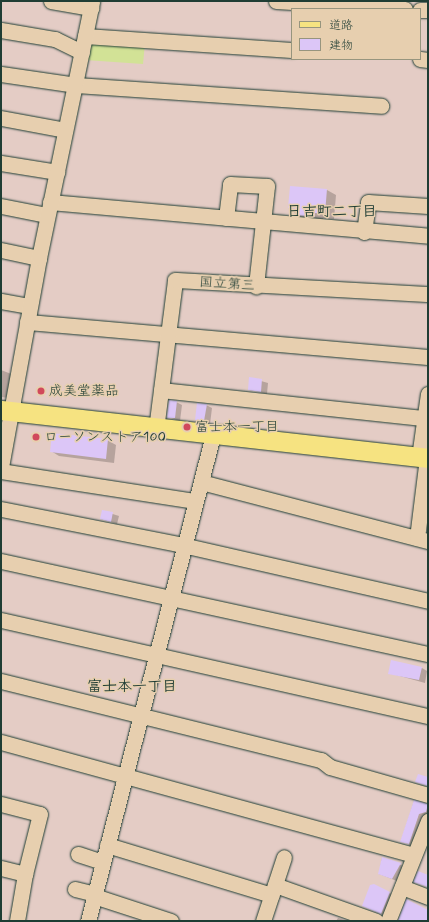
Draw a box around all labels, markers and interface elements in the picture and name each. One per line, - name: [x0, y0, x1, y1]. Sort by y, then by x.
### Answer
- legend: [291, 8, 421, 60]
- text: 道路: [329, 18, 353, 34]
- text: 建物: [329, 38, 353, 54]
- district label: 日吉町二丁目: [287, 204, 377, 222]
- street label: 国立第三: [198, 274, 256, 294]
- place label: 成美堂薬品: [49, 383, 119, 399]
- marker: 成美堂薬品: [36, 386, 46, 396]
- place label: 富士本一丁目: [195, 419, 279, 435]
- marker: 富士本一丁目: [182, 422, 192, 432]
- place label: ローソンストア100: [44, 429, 165, 445]
- marker: ローソンストア100: [31, 432, 41, 442]
- district label: 富士本一丁目: [87, 679, 177, 697]

